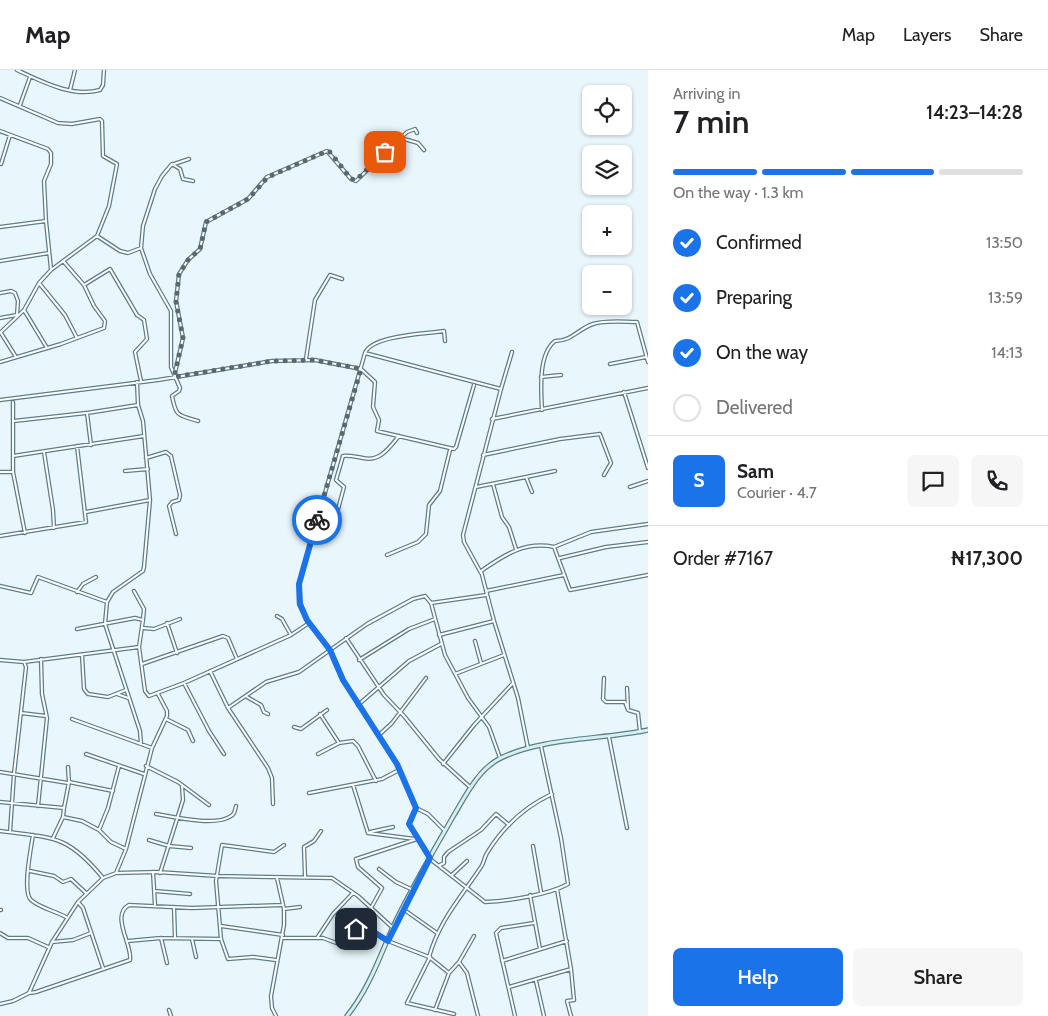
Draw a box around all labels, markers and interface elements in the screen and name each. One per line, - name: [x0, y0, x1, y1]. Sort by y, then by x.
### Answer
- text: Map: [25, 20, 71, 49]
- text: Map: [842, 24, 875, 46]
- text: Layers: [903, 24, 952, 46]
- text: Share: [980, 24, 1023, 46]
- text: Arriving in: [673, 84, 740, 103]
- map controls: [582, 85, 632, 315]
- button: locate: [582, 85, 632, 135]
- text: 14:23–14:28: [926, 101, 1023, 124]
- text: 7 min: [673, 102, 749, 141]
- pin: [364, 131, 406, 173]
- icon: bag: [371, 138, 399, 166]
- button: layers: [582, 145, 632, 195]
- text: On the way · 1.3 km: [673, 183, 804, 202]
- button: +: [582, 205, 632, 255]
- icon: check: [673, 229, 701, 257]
- text: Confirmed: [716, 231, 802, 254]
- text: 13:50: [986, 233, 1023, 252]
- button: −: [582, 265, 632, 315]
- icon: check: [673, 284, 701, 312]
- text: Preparing: [716, 286, 792, 309]
- text: 13:59: [988, 288, 1023, 307]
- icon: check: [673, 339, 701, 367]
- text: On the way: [716, 341, 808, 364]
- text: 14:13: [991, 343, 1023, 362]
- text: Delivered: [716, 396, 793, 419]
- button: chat: [907, 455, 959, 507]
- button: phone: [971, 455, 1023, 507]
- text: Sam: [737, 460, 774, 483]
- text: S: [693, 469, 705, 492]
- text: Courier · 4.7: [737, 483, 817, 502]
- courier: [292, 495, 342, 545]
- icon: bike: [303, 506, 331, 534]
- text: Order #7167: [673, 547, 773, 570]
- text: ₦17,300: [950, 547, 1023, 570]
- pin: [335, 908, 377, 950]
- icon: home: [342, 915, 370, 943]
- button: Help: [673, 948, 843, 1006]
- button: Share: [853, 948, 1023, 1006]

